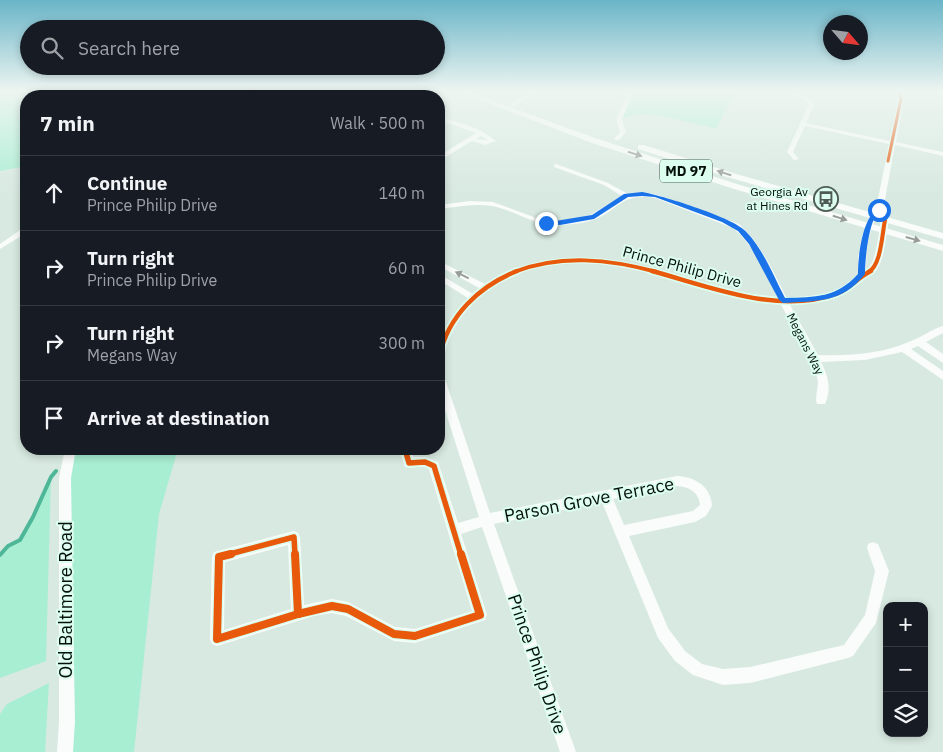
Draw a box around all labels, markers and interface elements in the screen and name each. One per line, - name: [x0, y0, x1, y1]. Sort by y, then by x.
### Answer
- north arrow: [823, 15, 868, 60]
- search box: [20, 20, 445, 75]
- icon: search: [38, 34, 66, 62]
- text: Search here: [78, 36, 180, 60]
- text: 7 min: [40, 109, 95, 137]
- text: Walk · 500 m: [330, 113, 425, 133]
- one-way arrow: [628, 150, 643, 158]
- road number: MD 97: [660, 160, 712, 182]
- one-way arrow: [717, 169, 732, 177]
- text: Continue: [87, 171, 167, 195]
- icon: ahead: [40, 179, 68, 207]
- text: 140 m: [378, 183, 425, 203]
- place label: Georgia Av at Hines Rd: [747, 184, 808, 213]
- bus stop icon: Georgia Av at Hines Rd: [813, 186, 839, 212]
- text: Prince Philip Drive: [87, 195, 217, 215]
- route start: [868, 199, 891, 222]
- route end: [535, 212, 558, 235]
- one-way arrow: [833, 215, 848, 223]
- one-way arrow: [906, 236, 921, 244]
- street label: Prince Philip Drive: [621, 242, 744, 292]
- text: Turn right: [87, 246, 174, 270]
- icon: right: [40, 254, 68, 282]
- text: 60 m: [388, 258, 425, 278]
- text: Prince Philip Drive: [87, 270, 217, 290]
- one-way arrow: [455, 271, 469, 279]
- street label: Megans Way: [783, 310, 827, 377]
- text: Turn right: [87, 321, 174, 345]
- icon: right: [40, 329, 68, 357]
- text: 300 m: [378, 333, 425, 353]
- text: Megans Way: [87, 345, 177, 365]
- icon: arrive: [40, 404, 68, 432]
- text: Arrive at destination: [87, 406, 270, 430]
- street label: Parson Grove Terrace: [502, 472, 676, 527]
- street label: Old Baltimore Road: [54, 521, 77, 679]
- street label: Prince Philip Drive: [503, 591, 572, 737]
- map controls: [883, 602, 928, 737]
- button: +: [883, 602, 928, 647]
- button: −: [883, 647, 928, 692]
- button: layers: [883, 692, 928, 737]

